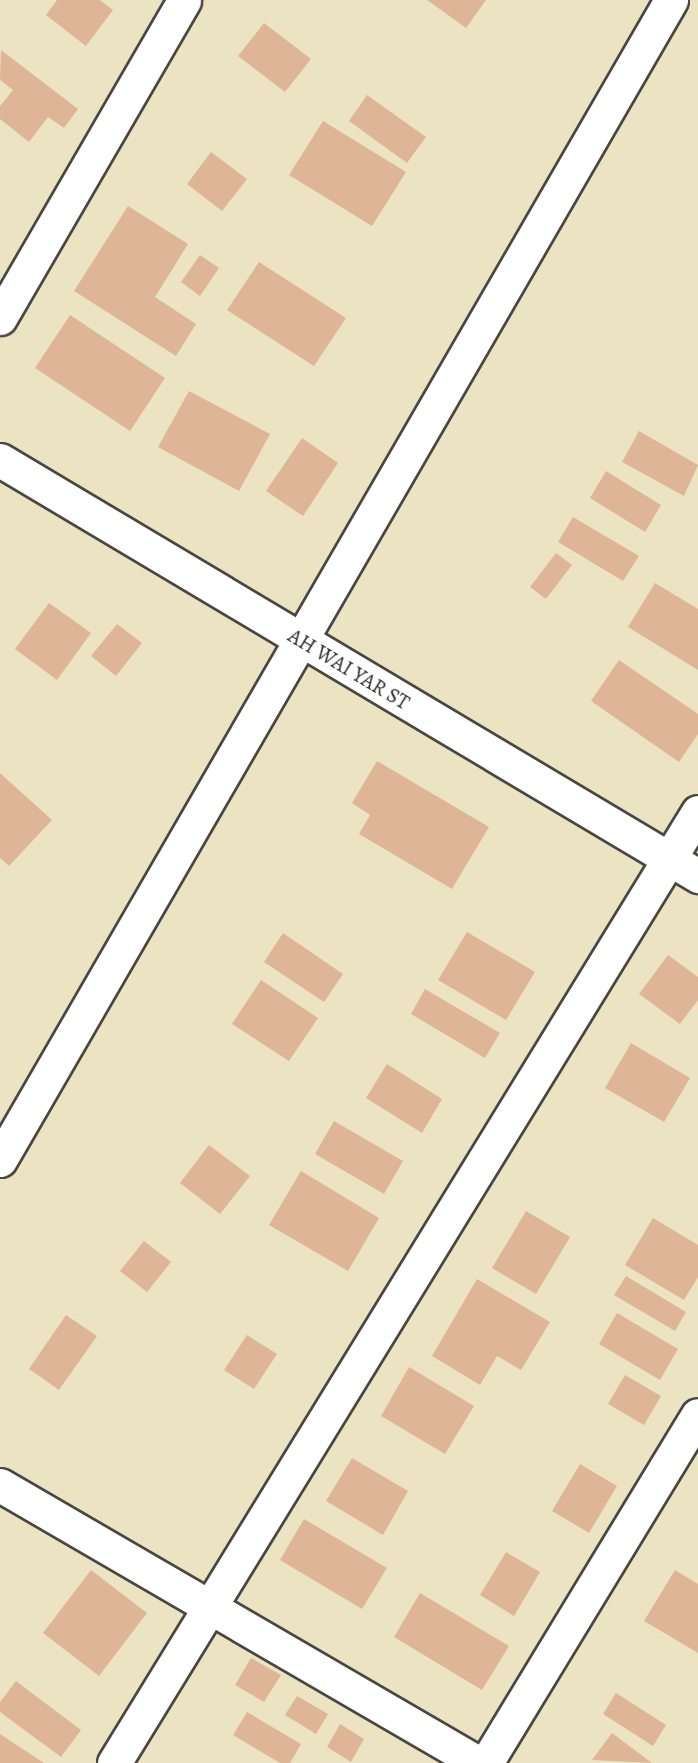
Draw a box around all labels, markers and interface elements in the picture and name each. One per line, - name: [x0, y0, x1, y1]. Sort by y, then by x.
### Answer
- street label: AH WAI YAR ST: [284, 623, 414, 715]

